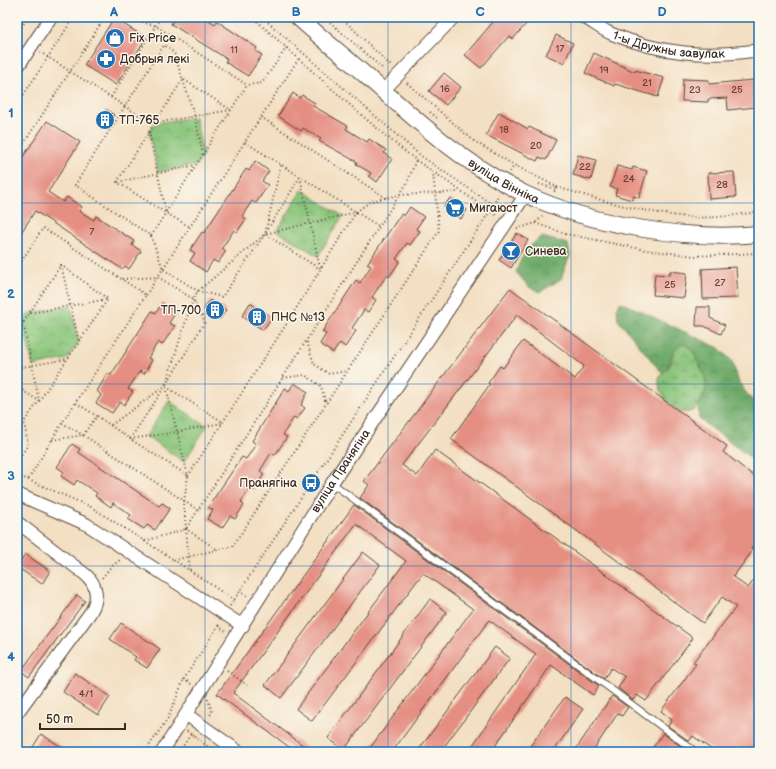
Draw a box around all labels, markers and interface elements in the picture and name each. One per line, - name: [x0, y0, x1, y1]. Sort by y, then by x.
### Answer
- text: A: [109, 4, 118, 20]
- text: B: [291, 4, 301, 20]
- text: C: [475, 4, 485, 20]
- text: D: [657, 4, 667, 20]
- shop icon: Fix Price: [104, 27, 126, 49]
- street label: 1-ы Дружны завулак: [611, 28, 726, 61]
- place label: Fix Price: [129, 31, 176, 46]
- house number: 17: [556, 43, 564, 55]
- house number: 11: [230, 44, 238, 56]
- pharmacy icon: Добрыя лекі: [95, 48, 117, 70]
- place label: Добрыя лекі: [120, 52, 190, 67]
- house number: 19: [599, 64, 609, 76]
- house number: 21: [642, 77, 652, 89]
- house number: 16: [440, 83, 450, 95]
- house number: 23: [689, 84, 701, 96]
- house number: 25: [731, 84, 743, 96]
- text: 1: [8, 105, 14, 121]
- building icon: ТП-765: [94, 109, 116, 131]
- place label: ТП-765: [119, 113, 160, 128]
- house number: 18: [499, 124, 509, 136]
- house number: 20: [530, 140, 542, 152]
- street label: вуліца Вінніка: [465, 155, 542, 207]
- house number: 22: [579, 161, 591, 173]
- house number: 24: [623, 173, 635, 185]
- house number: 28: [716, 179, 728, 191]
- supermarket icon: Мигаюст: [444, 197, 466, 219]
- place label: Мигаюст: [469, 201, 518, 216]
- house number: 7: [90, 226, 95, 238]
- bar icon: Синева: [500, 240, 522, 262]
- place label: Синева: [525, 244, 567, 259]
- house number: 27: [715, 277, 725, 289]
- house number: 25: [664, 279, 676, 291]
- text: 2: [7, 286, 15, 302]
- building icon: ТП-700: [204, 299, 226, 321]
- place label: ТП-700: [161, 303, 201, 318]
- building icon: ПНС №13: [246, 306, 268, 328]
- place label: ПНС №13: [271, 310, 325, 325]
- street label: вуліца Пранягіна: [308, 426, 373, 515]
- text: 3: [7, 468, 15, 484]
- bus stop icon: Пранягіна: [300, 472, 322, 494]
- place label: Пранягіна: [239, 476, 297, 491]
- text: 4: [7, 649, 15, 665]
- house number: 4/1: [79, 688, 93, 700]
- scale bar: [40, 705, 125, 731]
- text: 50 m: [46, 712, 73, 727]

